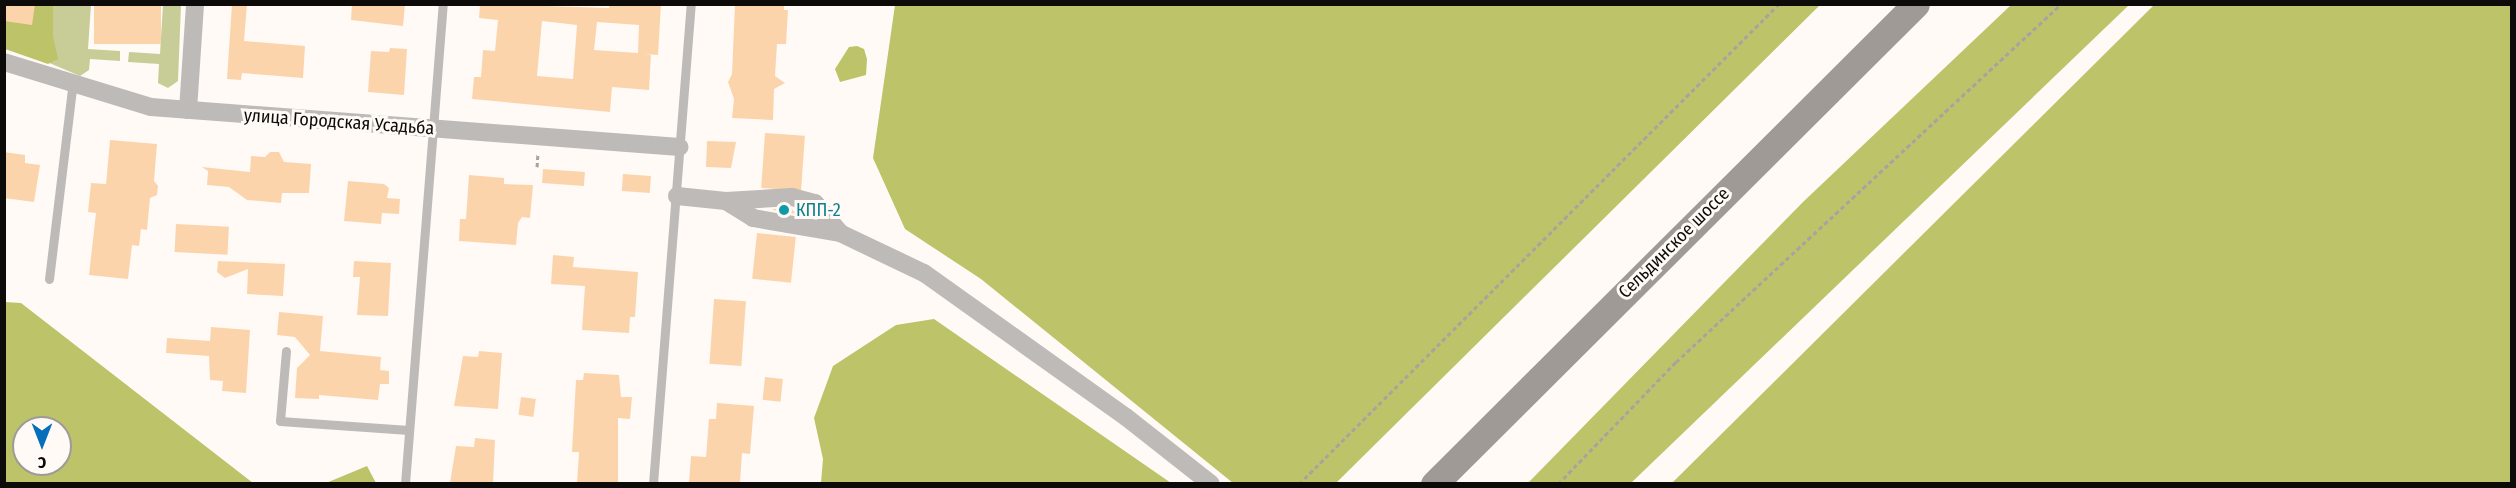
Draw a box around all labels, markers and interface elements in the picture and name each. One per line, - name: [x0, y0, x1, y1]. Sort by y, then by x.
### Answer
- street label: улица Городская Усадьба: [243, 105, 435, 139]
- street label: Сельдинское шоссе: [1614, 183, 1734, 303]
- place label: КПП-2: [796, 199, 841, 221]
- marker: КПП-2: [777, 203, 791, 217]
- north arrow: [12, 416, 72, 476]
- text: С: [38, 453, 46, 472]

